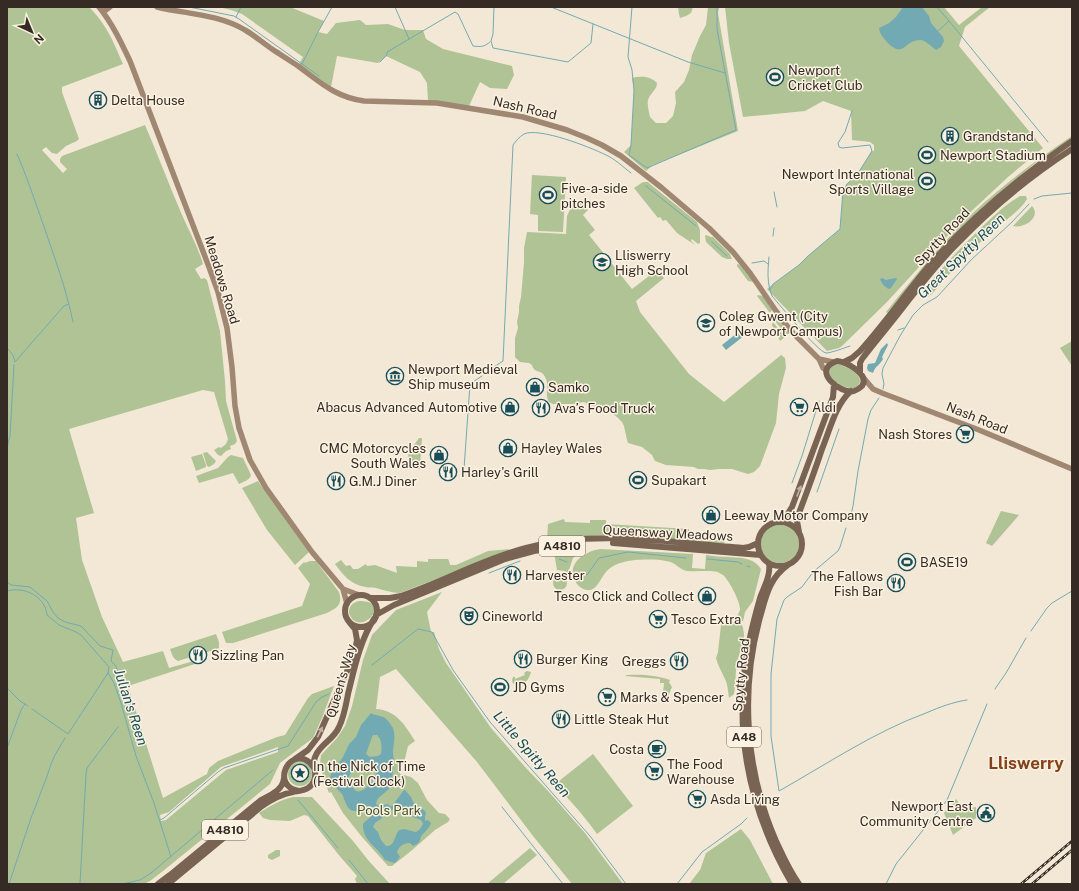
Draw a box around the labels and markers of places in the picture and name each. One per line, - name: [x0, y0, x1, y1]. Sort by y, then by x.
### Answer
- place label: Newport Cricket Club: [788, 63, 863, 93]
- sports icon: Newport Cricket Club: [765, 67, 785, 87]
- building icon: Delta House: [88, 90, 108, 110]
- place label: Delta House: [111, 93, 185, 108]
- building icon: Grandstand: [940, 126, 960, 146]
- place label: Grandstand: [963, 129, 1034, 144]
- sports icon: Newport Stadium: [917, 145, 937, 165]
- place label: Newport Stadium: [940, 148, 1046, 163]
- place label: Newport International Sports Village: [782, 167, 914, 197]
- sports icon: Newport International Sports Village: [917, 171, 937, 191]
- place label: Five-a-side pitches: [561, 181, 628, 211]
- sports icon: Five-a-side pitches: [538, 185, 558, 205]
- place label: Lliswerry High School: [615, 248, 689, 278]
- school or university icon: Lliswerry High School: [592, 252, 612, 272]
- place label: Coleg Gwent (City of Newport Campus): [719, 309, 843, 339]
- school or university icon: Coleg Gwent (City of Newport Campus): [696, 313, 716, 333]
- place label: Newport Medieval Ship museum: [408, 362, 518, 392]
- museum icon: Newport Medieval Ship museum: [385, 366, 405, 386]
- shop icon: Samko: [525, 377, 545, 397]
- place label: Samko: [548, 380, 589, 395]
- shop icon: Abacus Advanced Automotive: [500, 397, 520, 417]
- supermarket icon: Aldi: [789, 397, 809, 417]
- restaurant icon: Ava’s Food Truck: [531, 398, 551, 418]
- place label: Abacus Advanced Automotive: [316, 400, 497, 415]
- place label: Aldi: [812, 400, 836, 415]
- place label: Ava’s Food Truck: [554, 401, 655, 416]
- supermarket icon: Nash Stores: [955, 424, 975, 444]
- place label: Nash Stores: [878, 427, 952, 442]
- shop icon: Hayley Wales: [498, 438, 518, 458]
- place label: CMC Motorcycles South Wales: [319, 441, 426, 471]
- place label: Hayley Wales: [521, 441, 602, 456]
- shop icon: CMC Motorcycles South Wales: [429, 445, 449, 465]
- restaurant icon: Harley's Grill: [438, 462, 458, 482]
- place label: Harley's Grill: [461, 465, 539, 480]
- sports icon: Supakart: [628, 470, 648, 490]
- restaurant icon: G.M.J Diner: [326, 471, 346, 491]
- place label: Supakart: [651, 473, 706, 488]
- place label: G.M.J Diner: [349, 474, 417, 489]
- shop icon: Leeway Motor Company: [701, 505, 721, 525]
- place label: Leeway Motor Company: [724, 508, 869, 523]
- sports icon: BASE19: [897, 552, 917, 572]
- place label: BASE19: [920, 555, 968, 570]
- restaurant icon: Harvester: [502, 565, 522, 585]
- place label: Harvester: [525, 568, 585, 583]
- place label: The Fallows Fish Bar: [811, 569, 883, 599]
- restaurant icon: The Fallows Fish Bar: [886, 573, 906, 593]
- shop icon: Tesco Click and Collect: [697, 586, 717, 606]
- place label: Tesco Click and Collect: [554, 589, 694, 604]
- theatre icon: Cineworld: [459, 606, 479, 626]
- place label: Cineworld: [482, 609, 543, 624]
- supermarket icon: Tesco Extra: [648, 609, 668, 629]
- place label: Tesco Extra: [671, 612, 741, 627]
- restaurant icon: Sizzling Pan: [188, 645, 208, 665]
- place label: Sizzling Pan: [211, 648, 284, 663]
- restaurant icon: Burger King: [513, 649, 533, 669]
- restaurant icon: Greggs: [669, 651, 689, 671]
- place label: Burger King: [536, 652, 608, 667]
- place label: Greggs: [622, 654, 666, 669]
- sports icon: JD Gyms: [490, 677, 510, 697]
- place label: JD Gyms: [513, 680, 564, 695]
- supermarket icon: Marks & Spencer: [597, 687, 617, 707]
- place label: Marks & Spencer: [620, 690, 724, 705]
- restaurant icon: Little Steak Hut: [551, 709, 571, 729]
- place label: Little Steak Hut: [574, 712, 669, 727]
- cafe icon: Costa: [647, 739, 667, 759]
- place label: Costa: [609, 742, 644, 757]
- place label: The Food Warehouse: [667, 757, 735, 787]
- place label: In the Nick of Time (Festival Clock): [313, 759, 426, 789]
- supermarket icon: The Food Warehouse: [644, 761, 664, 781]
- place icon: In the Nick of Time (Festival Clock): [290, 763, 310, 783]
- supermarket icon: Asda Living: [687, 789, 707, 809]
- place label: Asda Living: [710, 792, 780, 807]
- place label: Newport East Community Centre: [860, 799, 973, 829]
- public building icon: Newport East Community Centre: [976, 803, 996, 823]

